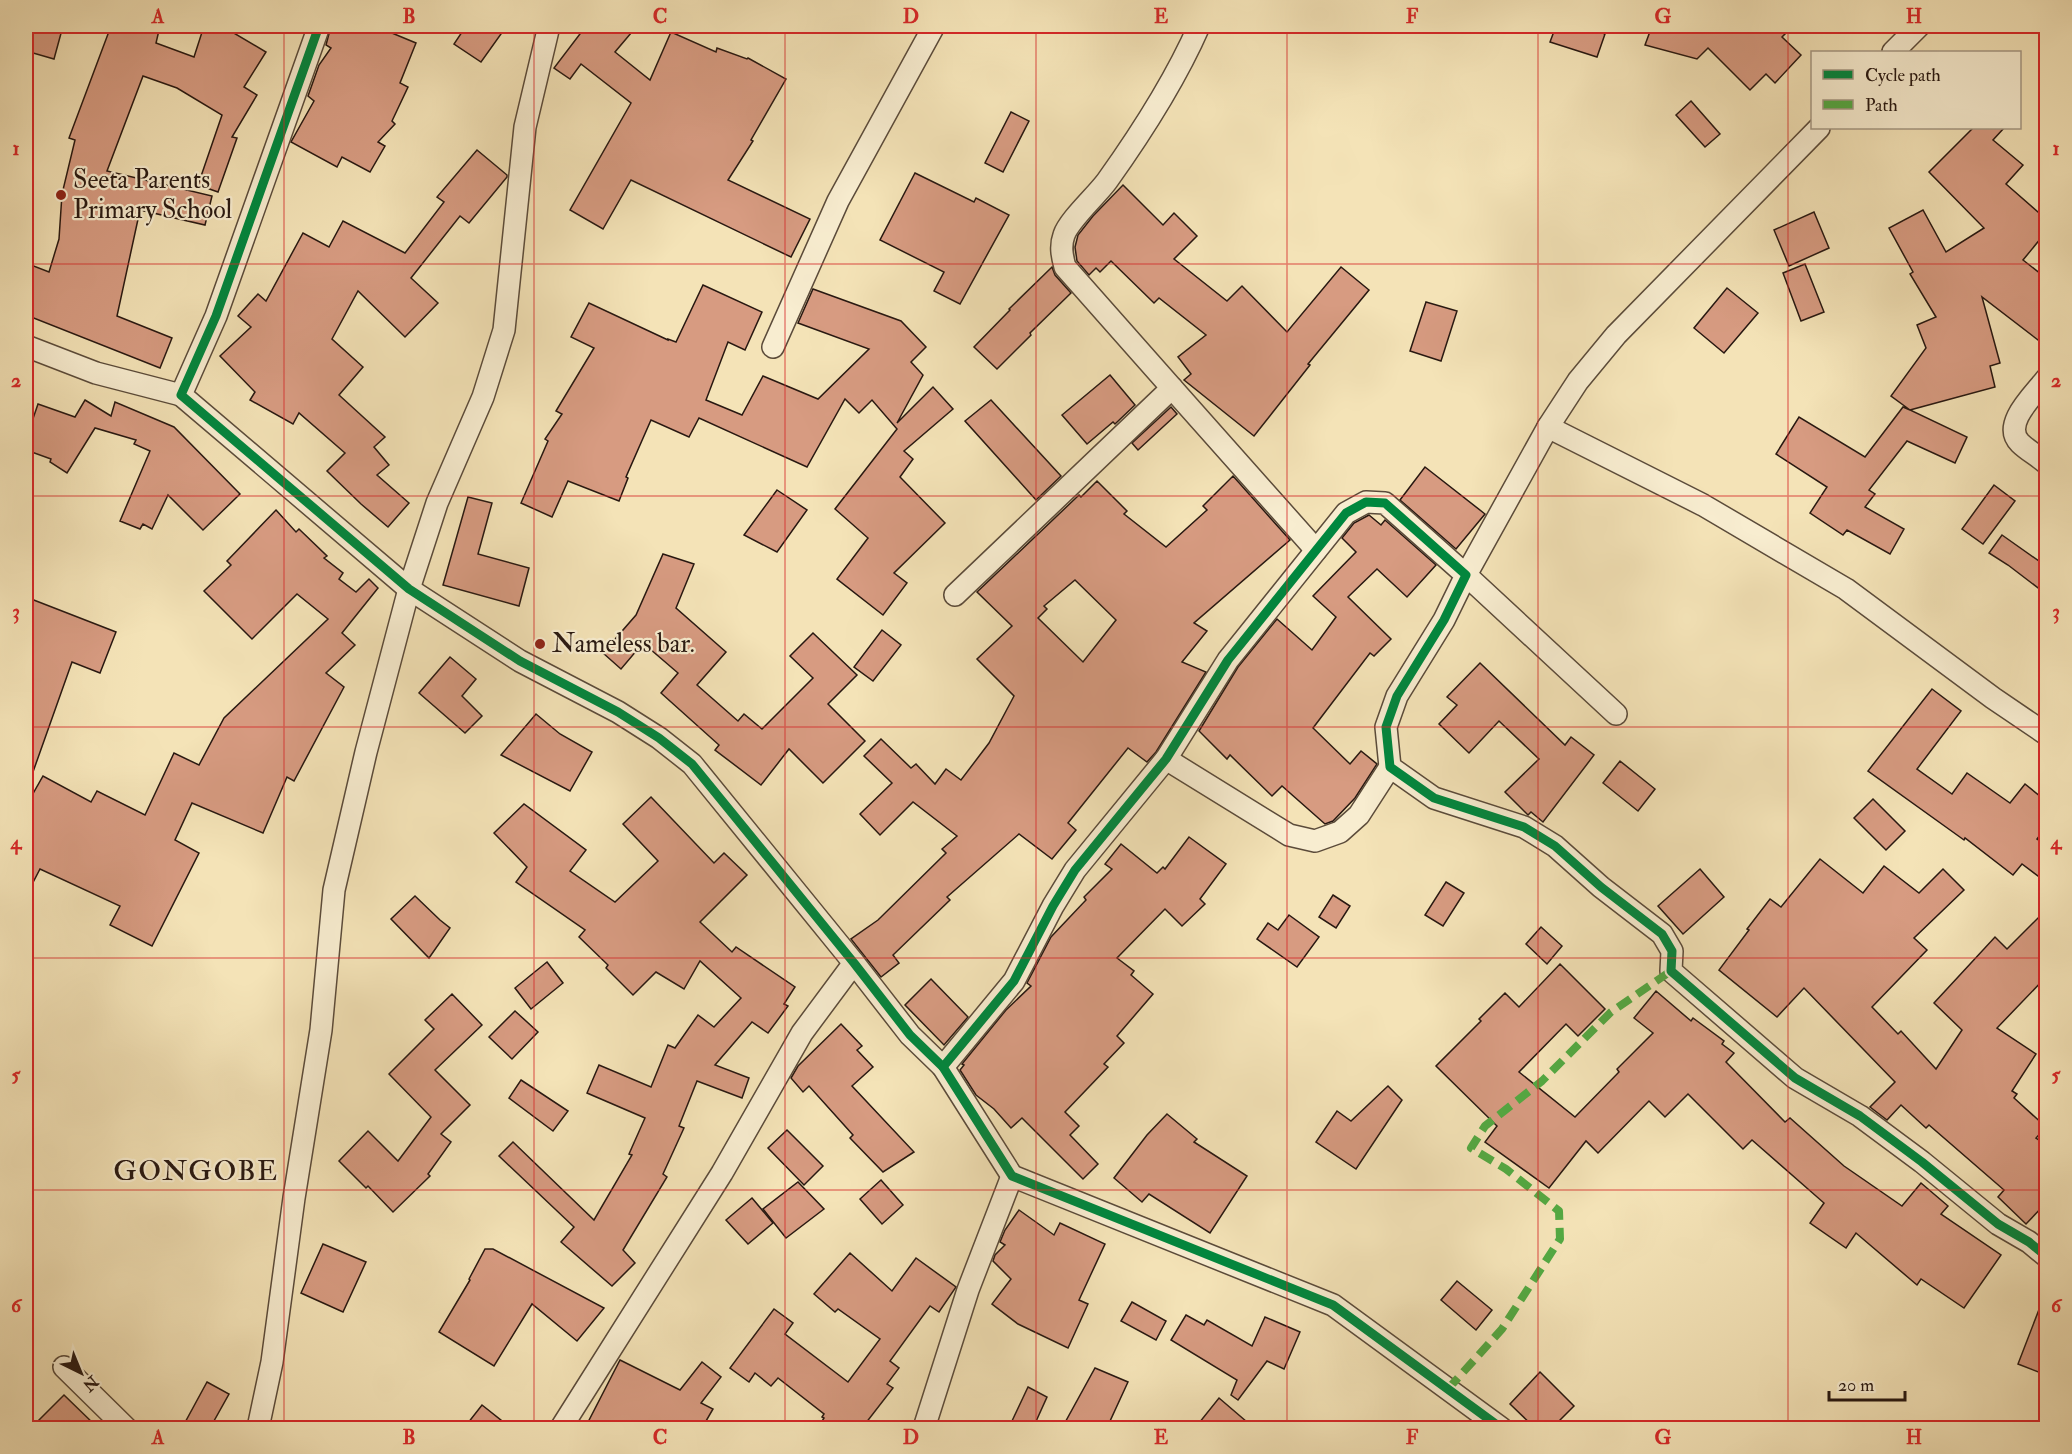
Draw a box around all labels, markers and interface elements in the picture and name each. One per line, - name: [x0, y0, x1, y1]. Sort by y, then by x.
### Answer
- text: A: [151, 4, 165, 29]
- text: B: [402, 4, 416, 29]
- text: C: [653, 4, 667, 29]
- text: D: [903, 4, 919, 29]
- text: E: [1154, 4, 1169, 29]
- text: F: [1406, 4, 1419, 29]
- text: G: [1655, 4, 1672, 29]
- text: H: [1906, 4, 1922, 29]
- legend: [1811, 51, 2021, 129]
- text: Cycle path: [1865, 64, 1941, 87]
- text: Path: [1865, 94, 1898, 117]
- text: 1: [12, 136, 20, 161]
- text: 1: [2052, 136, 2060, 161]
- place label: Seeta Parents Primary School: [73, 164, 233, 226]
- marker: Seeta Parents Primary School: [54, 188, 68, 202]
- text: 2: [11, 368, 21, 393]
- text: 2: [2051, 368, 2061, 393]
- text: 3: [12, 599, 20, 624]
- text: 3: [2052, 599, 2060, 624]
- place label: Nameless bar.: [552, 628, 695, 660]
- marker: Nameless bar.: [533, 637, 547, 651]
- text: 4: [10, 830, 23, 855]
- text: 4: [2050, 830, 2063, 855]
- text: 5: [12, 1062, 22, 1087]
- text: 5: [2052, 1062, 2062, 1087]
- district label: GONGOBE: [113, 1154, 279, 1189]
- text: 6: [11, 1293, 23, 1318]
- text: 6: [2051, 1293, 2063, 1318]
- north arrow: [51, 1343, 111, 1403]
- scale bar: [1829, 1364, 1906, 1402]
- text: N: [78, 1370, 103, 1396]
- text: 20 m: [1838, 1374, 1874, 1397]
- text: A: [151, 1425, 165, 1450]
- text: B: [402, 1425, 416, 1450]
- text: C: [653, 1425, 667, 1450]
- text: D: [903, 1425, 919, 1450]
- text: E: [1154, 1425, 1169, 1450]
- text: F: [1406, 1425, 1419, 1450]
- text: G: [1655, 1425, 1672, 1450]
- text: H: [1906, 1425, 1922, 1450]

